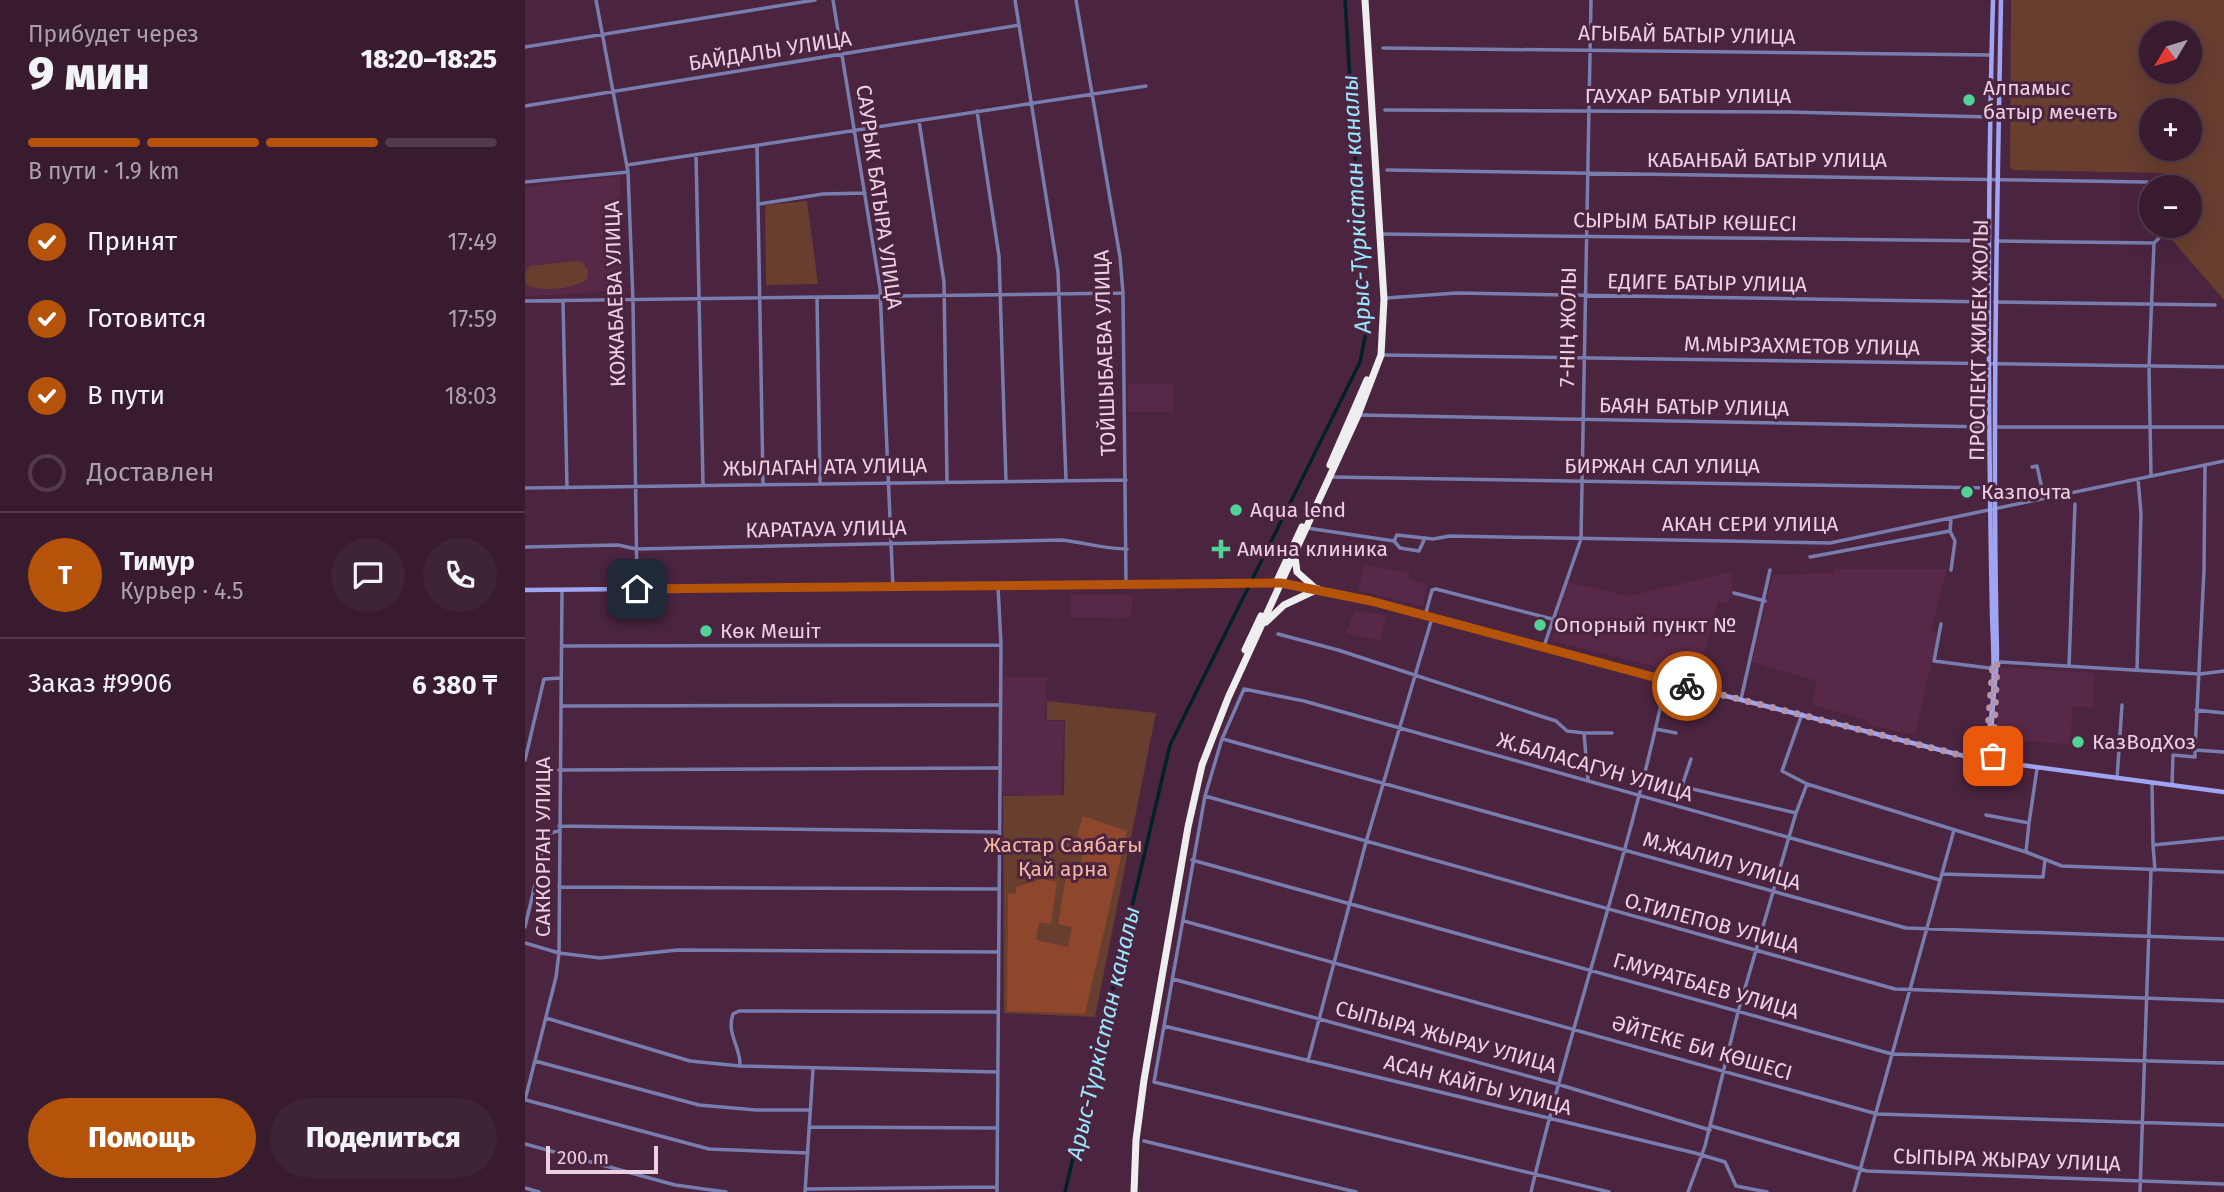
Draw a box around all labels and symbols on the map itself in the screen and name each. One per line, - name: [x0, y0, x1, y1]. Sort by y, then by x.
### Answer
- street label: АГЫБАЙ БАТЫР УЛИЦА: [1578, 20, 1796, 50]
- north arrow: [2139, 21, 2201, 84]
- street label: БАЙДАЛЫ УЛИЦА: [687, 25, 853, 77]
- water label: Арыс-Түркістан каналы: [1335, 74, 1377, 335]
- place label: Алпамыс батыр мечеть: [1983, 75, 2117, 125]
- street label: САУРЫК БАТЫРА УЛИЦА: [850, 83, 908, 311]
- street label: ГАУХАР БАТЫР УЛИЦА: [1585, 83, 1791, 109]
- marker: Алпамыс батыр мечеть: [1961, 92, 1977, 108]
- street label: КАБАНБАЙ БАТЫР УЛИЦА: [1647, 147, 1887, 173]
- street label: КОЖАБАЕВА УЛИЦА: [599, 201, 631, 387]
- street label: СЫРЫМ БАТЫР КӨШЕСІ: [1573, 207, 1797, 237]
- street label: ПРОСПЕКТ ЖИБЕК ЖОЛЫ: [1964, 219, 1994, 461]
- street label: ТОЙШЫБАЕВА УЛИЦА: [1088, 250, 1122, 456]
- street label: 7-НІҢ ЖОЛЫ: [1554, 267, 1582, 387]
- street label: ЕДИГЕ БАТЫР УЛИЦА: [1607, 268, 1807, 298]
- street label: М.МЫРЗАХМЕТОВ УЛИЦА: [1684, 331, 1920, 361]
- street label: БАЯН БАТЫР УЛИЦА: [1599, 392, 1789, 422]
- street label: ЖЫЛАГАН АТА УЛИЦА: [723, 452, 927, 482]
- street label: БИРЖАН САЛ УЛИЦА: [1564, 453, 1760, 479]
- place label: Казпочта: [1981, 479, 2071, 505]
- marker: Казпочта: [1959, 484, 1975, 500]
- place label: Aqua lend: [1250, 497, 1346, 523]
- marker: Aqua lend: [1228, 502, 1244, 518]
- street label: АКАН СЕРИ УЛИЦА: [1662, 511, 1838, 537]
- street label: КАРАТАУА УЛИЦА: [745, 515, 907, 543]
- place label: Амина клиника: [1237, 536, 1388, 562]
- marker: Амина клиника: [1211, 539, 1231, 559]
- pin: [607, 559, 667, 619]
- place label: Опорный пункт №: [1554, 612, 1736, 638]
- marker: Опорный пункт №: [1532, 617, 1548, 633]
- place label: Көк Мешіт: [720, 618, 821, 644]
- marker: Көк Мешіт: [698, 623, 714, 639]
- courier: [1652, 651, 1722, 721]
- pin: [1963, 726, 2023, 786]
- street label: Ж.БАЛАСАГУН УЛИЦА: [1494, 727, 1696, 807]
- place label: КазВодХоз: [2092, 729, 2196, 755]
- marker: КазВодХоз: [2070, 734, 2086, 750]
- street label: САККОРГАН УЛИЦА: [530, 757, 556, 937]
- street label: М.ЖАЛИЛ УЛИЦА: [1640, 826, 1804, 896]
- park label: Жастар Саябағы Қай арна: [983, 832, 1143, 882]
- street label: О.ТИЛЕПОВ УЛИЦА: [1622, 887, 1802, 959]
- water label: Арыс-Түркістан каналы: [1060, 904, 1146, 1163]
- street label: Г.МУРАТБАЕВ УЛИЦА: [1610, 947, 1802, 1025]
- street label: СЫПЫРА ЖЫРАУ УЛИЦА: [1333, 995, 1559, 1079]
- street label: ӘЙТЕКЕ БИ КӨШЕСІ: [1609, 1010, 1795, 1086]
- street label: АСАН КАЙГЫ УЛИЦА: [1381, 1049, 1575, 1121]
- scale bar: [546, 1143, 658, 1175]
- street label: СЫПЫРА ЖЫРАУ УЛИЦА: [1893, 1143, 2121, 1177]

